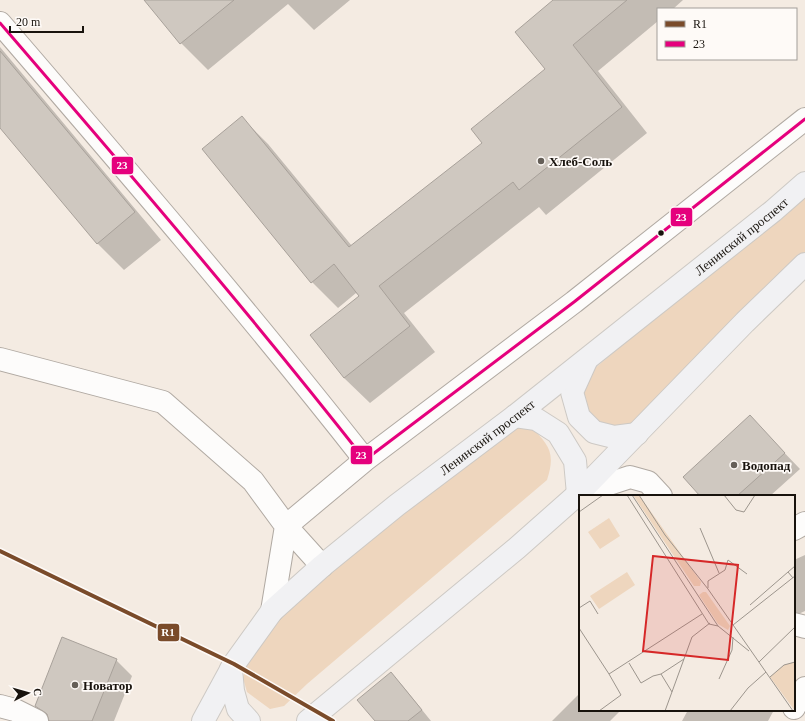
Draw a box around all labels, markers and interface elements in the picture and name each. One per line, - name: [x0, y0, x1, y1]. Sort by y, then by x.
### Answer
- scale bar: [10, 8, 83, 34]
- legend: [657, 8, 797, 60]
- text: 20 m: [16, 15, 41, 29]
- text: R1: [693, 17, 707, 31]
- text: 23: [693, 37, 705, 51]
- place label: Хлеб-Соль: [549, 154, 612, 169]
- line badge: 23: [111, 156, 134, 175]
- marker: Хлеб-Соль: [536, 156, 546, 166]
- text: 23: [117, 159, 128, 171]
- street label: Ленинский проспект: [692, 194, 791, 278]
- line badge: 23: [670, 207, 693, 227]
- text: 23: [676, 211, 687, 223]
- unlabelled marker: [656, 228, 666, 238]
- street label: Ленинский проспект: [437, 396, 538, 478]
- line badge: 23: [350, 445, 373, 465]
- text: 23: [356, 449, 367, 461]
- place label: Водопад: [742, 458, 791, 473]
- marker: Водопад: [729, 460, 739, 470]
- inset map: [579, 495, 795, 711]
- line badge: R1: [157, 623, 180, 642]
- text: R1: [161, 626, 175, 638]
- north arrow: [8, 673, 48, 713]
- place label: Новатор: [83, 678, 132, 693]
- marker: Новатор: [70, 680, 80, 690]
- text: С: [32, 687, 44, 697]

